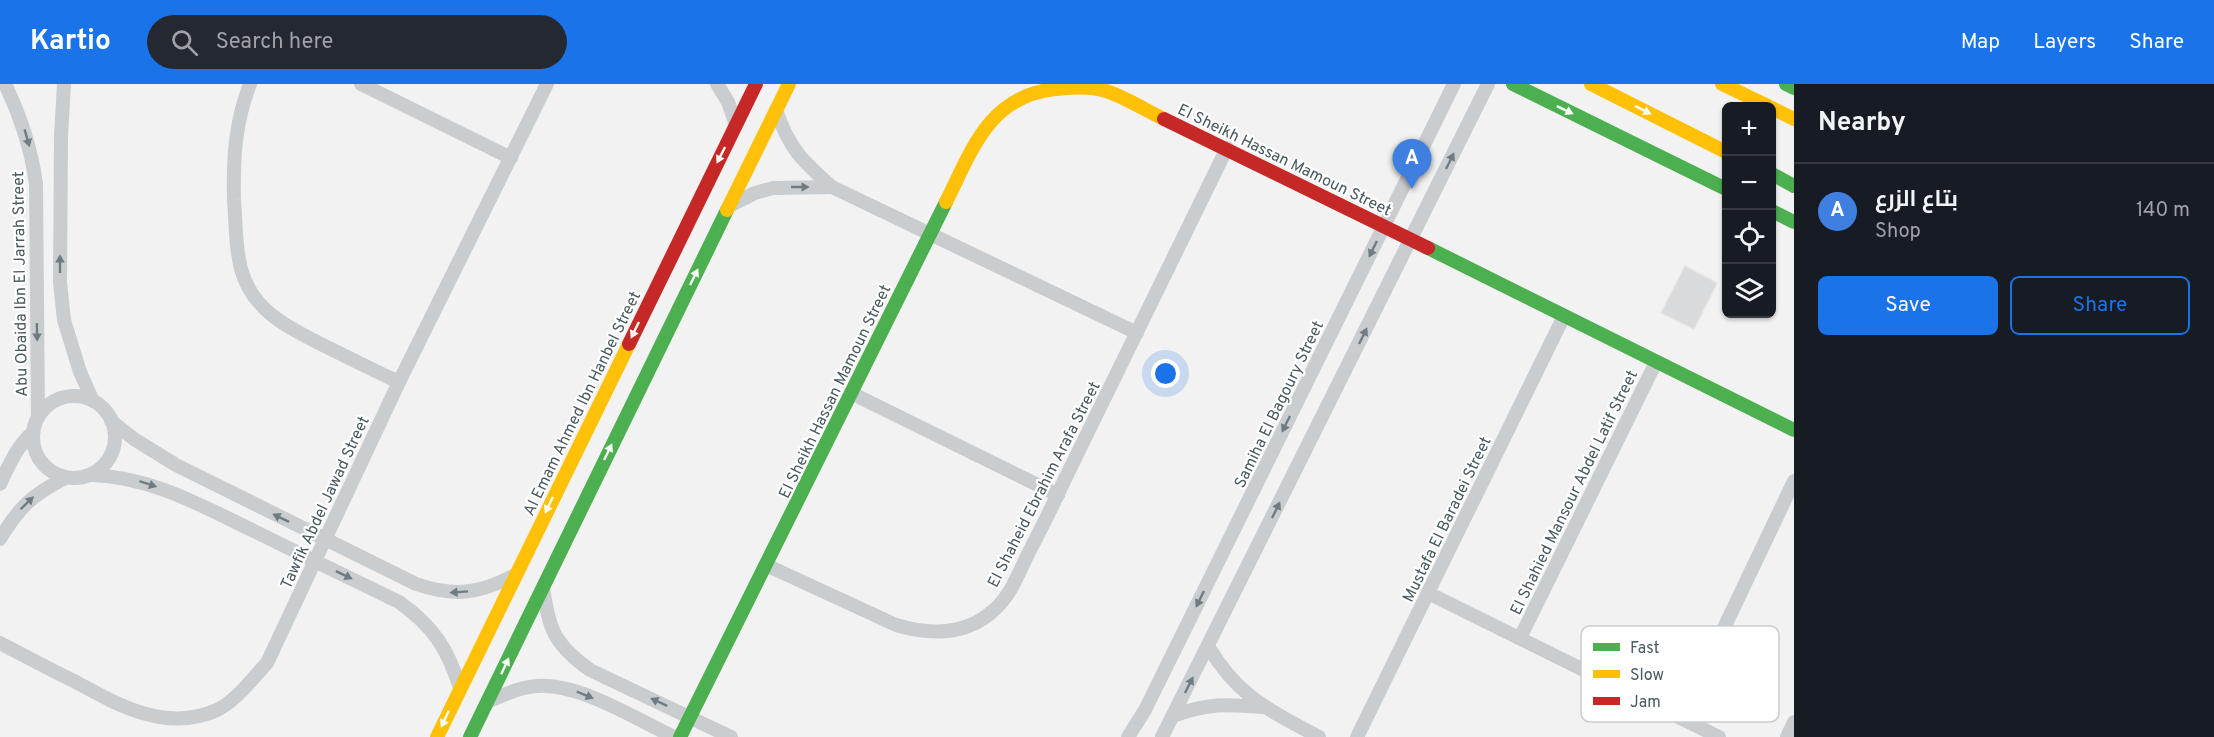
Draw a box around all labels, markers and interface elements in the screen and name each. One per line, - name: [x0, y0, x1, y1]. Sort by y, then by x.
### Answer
- search box: [147, 15, 567, 69]
- text: Kartio: [30, 24, 111, 60]
- icon: search: [168, 26, 201, 59]
- text: Search here: [216, 29, 333, 56]
- text: Map: [1961, 29, 2000, 56]
- text: Layers: [2033, 29, 2096, 56]
- text: Share: [2129, 29, 2184, 56]
- street label: El Sheikh Hassan Mamoun Street: [1174, 100, 1394, 221]
- map controls: [1722, 102, 1776, 318]
- button: +: [1722, 102, 1776, 156]
- one-way arrow: [1557, 105, 1574, 114]
- one-way arrow: [1635, 105, 1652, 115]
- text: Nearby: [1818, 107, 1906, 140]
- one-way arrow: [23, 129, 32, 147]
- pin: A: [1392, 140, 1432, 189]
- one-way arrow: [716, 147, 726, 164]
- one-way arrow: [1444, 152, 1454, 170]
- button: −: [1722, 156, 1776, 210]
- street label: Abu Obaida Ibn El Jarrah Street: [9, 171, 33, 397]
- one-way arrow: [790, 182, 809, 192]
- text: بتاع الزرع: [1875, 187, 1958, 214]
- text: A: [1830, 198, 1845, 224]
- text: 140 m: [2136, 198, 2190, 224]
- button: locate: [1722, 210, 1776, 264]
- text: Shop: [1875, 219, 1921, 245]
- one-way arrow: [1368, 241, 1377, 258]
- one-way arrow: [55, 254, 65, 273]
- button: layers: [1722, 264, 1776, 318]
- one-way arrow: [689, 269, 699, 286]
- button: Save: [1818, 276, 1998, 335]
- button: Share: [2010, 276, 2190, 335]
- street label: El Sheikh Hassan Mamoun Street: [775, 282, 896, 502]
- street label: Al Emam Ahmed Ibn Hanbel Street: [520, 288, 646, 519]
- street label: Samiha El Bagoury Street: [1231, 318, 1329, 492]
- one-way arrow: [630, 322, 639, 339]
- one-way arrow: [33, 323, 42, 342]
- one-way arrow: [1358, 327, 1367, 344]
- your location: [1151, 359, 1180, 388]
- street label: El Shahied Mansour Abdel Latif Street: [1507, 367, 1643, 619]
- street label: El Shaheid Ebrahim Arafa Street: [984, 379, 1106, 591]
- street label: Tawfik Abdel Jawad Street: [277, 413, 375, 592]
- one-way arrow: [1282, 416, 1291, 433]
- street label: Mustafa El Baradei Street: [1399, 434, 1497, 606]
- one-way arrow: [604, 444, 613, 461]
- one-way arrow: [139, 480, 157, 489]
- one-way arrow: [20, 496, 35, 510]
- one-way arrow: [544, 497, 553, 514]
- one-way arrow: [1271, 502, 1280, 519]
- one-way arrow: [273, 513, 290, 522]
- one-way arrow: [335, 571, 352, 580]
- one-way arrow: [450, 587, 469, 597]
- one-way arrow: [1195, 591, 1205, 608]
- legend: [1581, 626, 1779, 722]
- text: Fast: [1630, 639, 1660, 659]
- one-way arrow: [501, 657, 510, 674]
- text: Slow: [1630, 666, 1664, 686]
- one-way arrow: [1184, 676, 1193, 693]
- one-way arrow: [577, 690, 595, 700]
- text: Jam: [1630, 693, 1661, 713]
- one-way arrow: [651, 697, 668, 706]
- one-way arrow: [441, 710, 450, 727]

